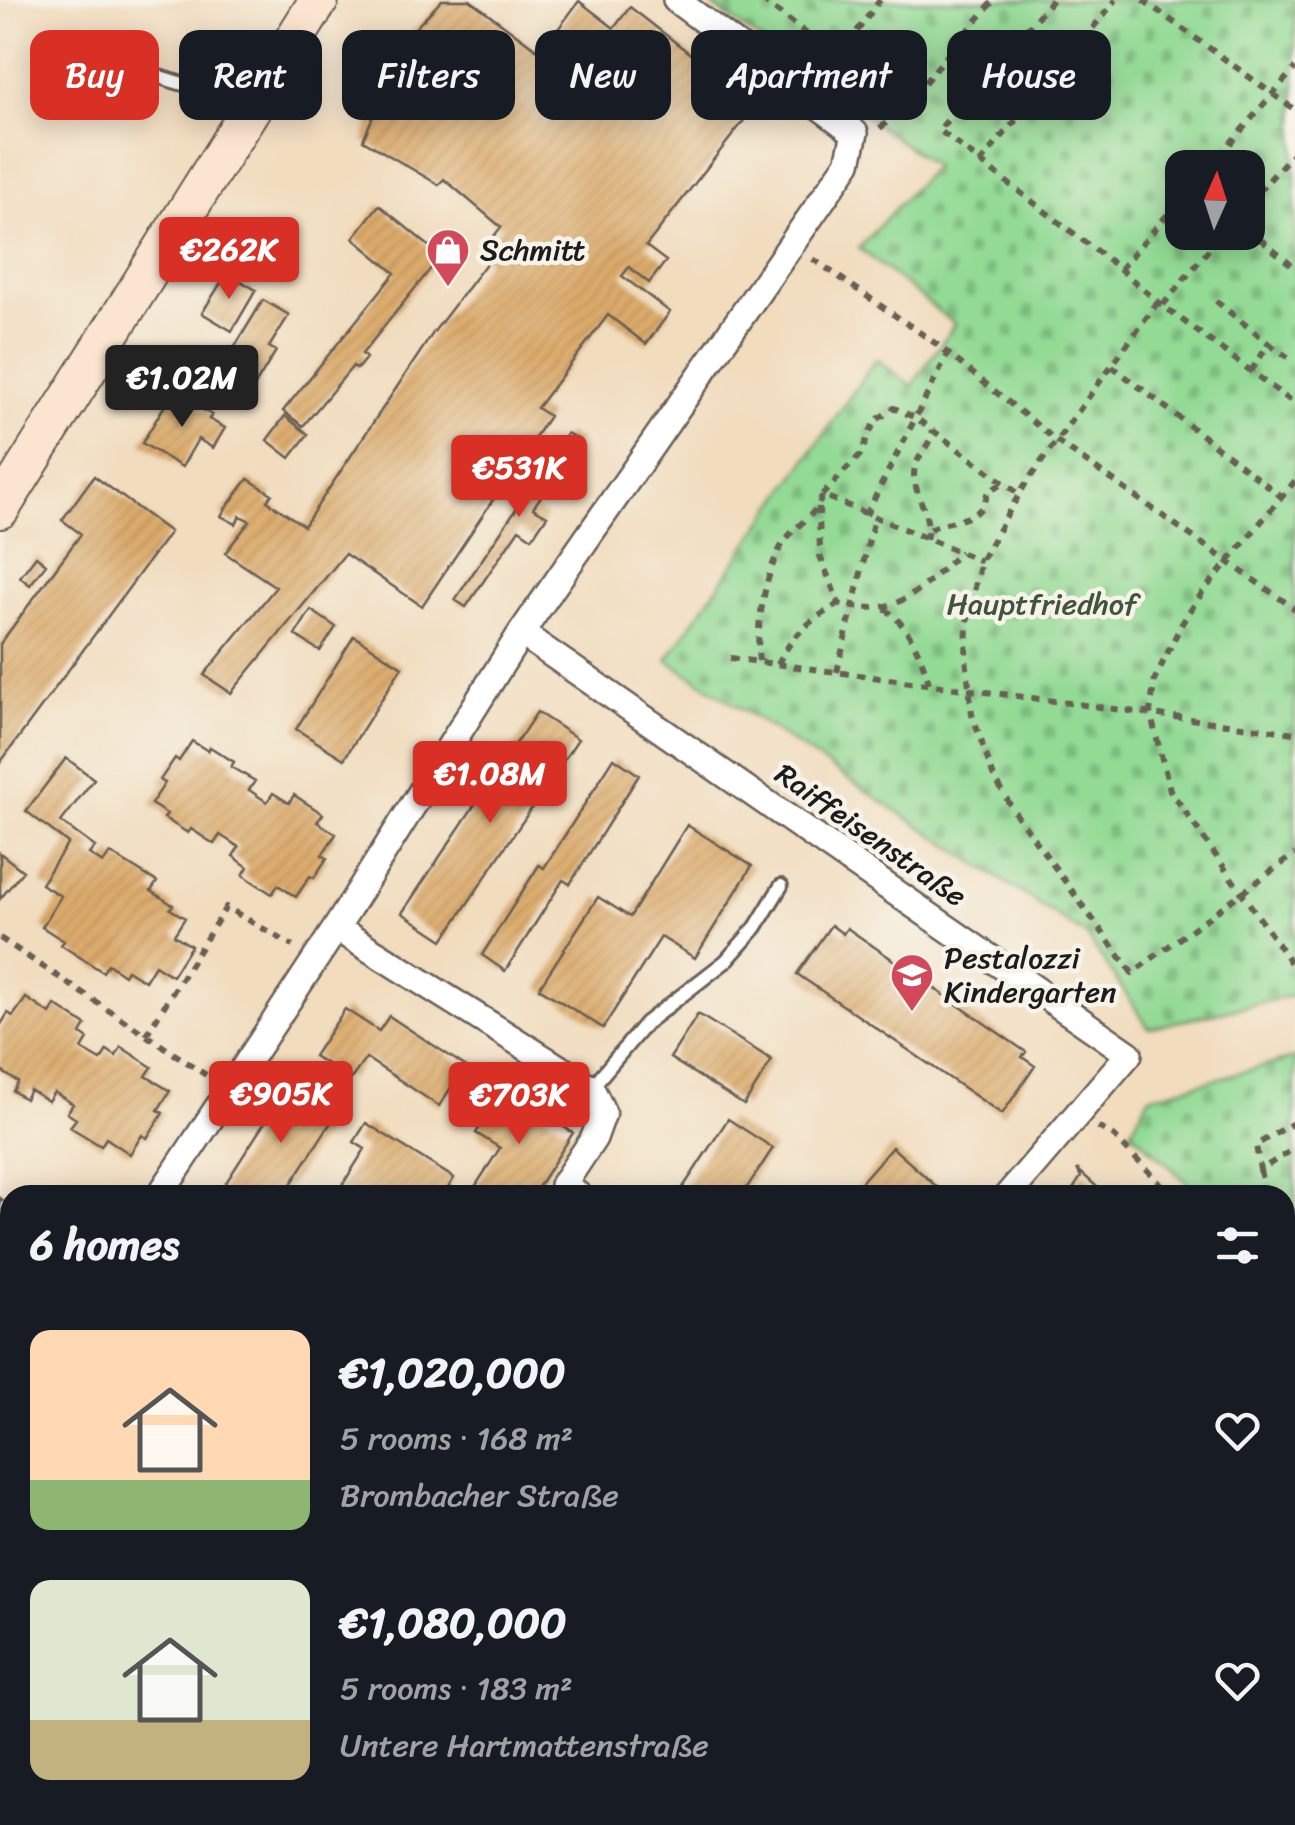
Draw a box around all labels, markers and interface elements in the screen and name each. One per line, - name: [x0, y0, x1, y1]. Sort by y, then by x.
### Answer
- chip: Buy: [30, 30, 159, 120]
- chip: Rent: [179, 30, 322, 120]
- chip: Filters: [342, 30, 515, 120]
- chip: New: [535, 30, 671, 120]
- chip: Apartment: [691, 30, 927, 120]
- chip: House: [947, 30, 1111, 120]
- north arrow: [1165, 150, 1265, 250]
- map controls: [1165, 150, 1265, 250]
- pin: €262K: [159, 217, 299, 302]
- text: €262K: [181, 221, 277, 278]
- place label: Schmitt: [480, 223, 586, 277]
- shop icon: Schmitt: [425, 227, 471, 288]
- pin: €1.02M: [101, 345, 263, 430]
- text: €1.02M: [127, 349, 237, 406]
- pin: €531K: [449, 435, 589, 520]
- text: €531K: [473, 439, 565, 496]
- park label: Hauptfriedhof: [947, 577, 1141, 631]
- pin: €1.08M: [409, 741, 571, 826]
- text: €1.08M: [435, 745, 545, 802]
- street label: Raiffeisenstraße: [763, 748, 979, 922]
- place label: Pestalozzi Kindergarten: [944, 931, 1116, 1019]
- school or university icon: Pestalozzi Kindergarten: [889, 952, 935, 1013]
- pin: €905K: [211, 1061, 351, 1146]
- pin: €703K: [449, 1062, 589, 1147]
- text: €905K: [231, 1065, 331, 1122]
- text: €703K: [471, 1066, 567, 1123]
- text: 6 homes: [30, 1208, 179, 1282]
- icon: filters: [1210, 1218, 1265, 1273]
- text: €1,020,000: [340, 1336, 565, 1410]
- icon: home: [110, 1370, 230, 1490]
- icon: heart: [1210, 1403, 1265, 1458]
- text: 5 rooms · 168 m²: [340, 1410, 573, 1467]
- text: Brombacher Straße: [340, 1467, 619, 1524]
- text: €1,080,000: [340, 1586, 567, 1660]
- icon: home: [110, 1620, 230, 1740]
- icon: heart: [1210, 1653, 1265, 1708]
- text: 5 rooms · 183 m²: [340, 1660, 572, 1717]
- text: Untere Hartmattenstraße: [340, 1717, 709, 1774]

